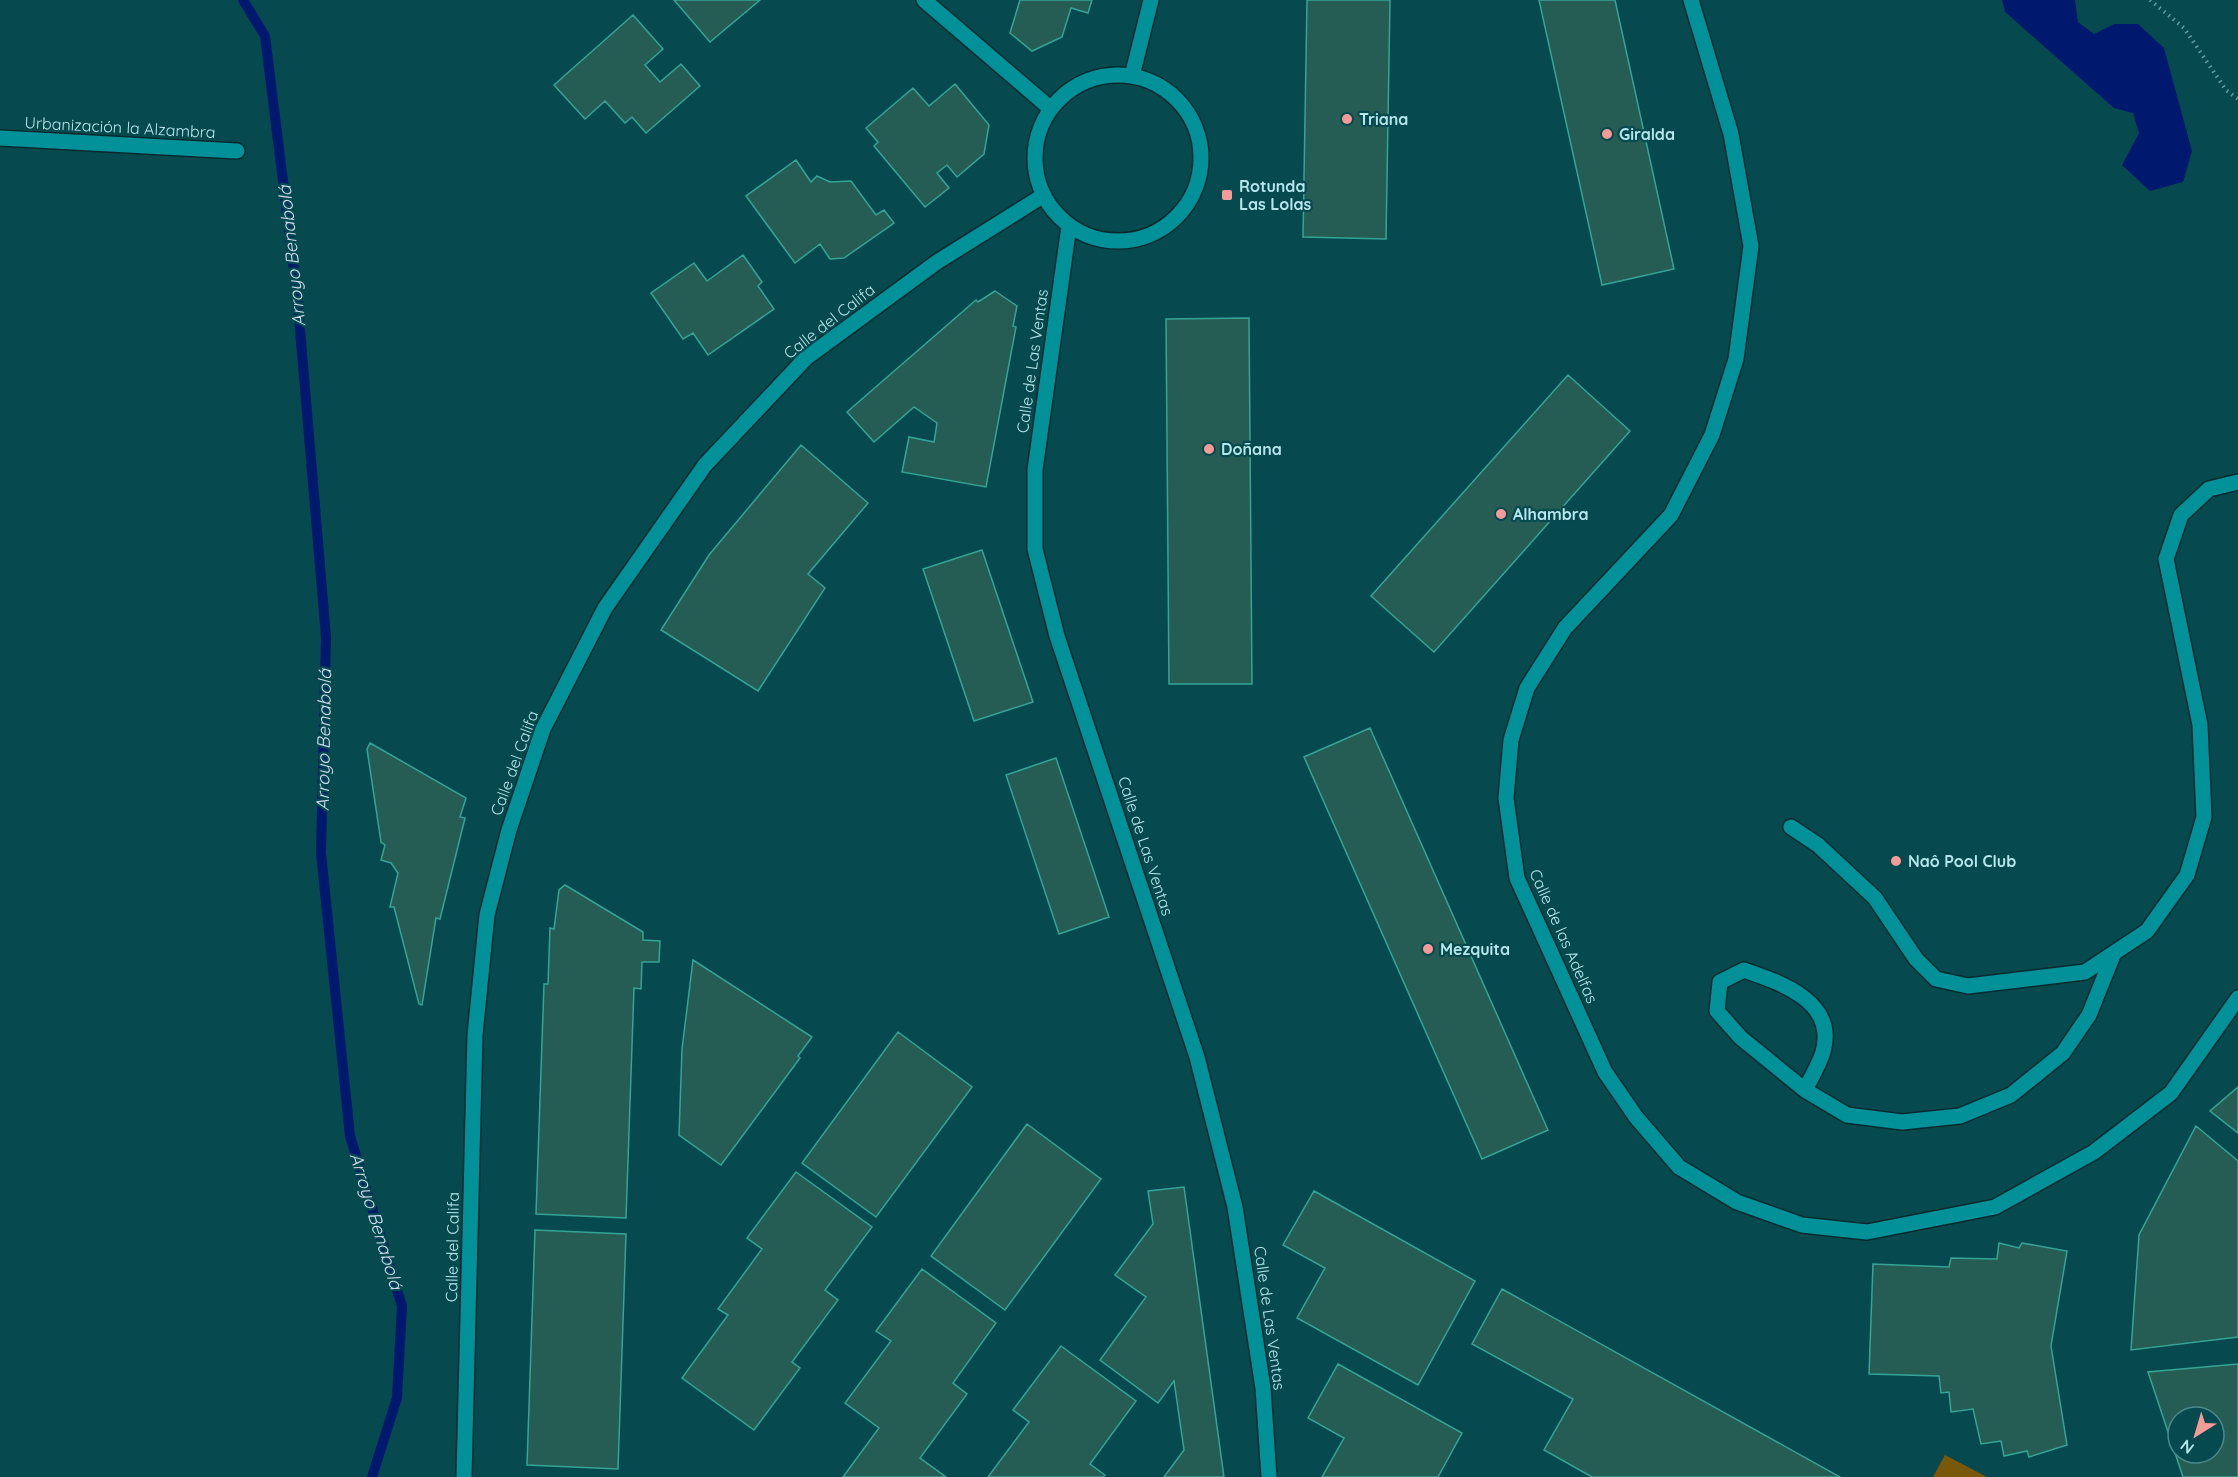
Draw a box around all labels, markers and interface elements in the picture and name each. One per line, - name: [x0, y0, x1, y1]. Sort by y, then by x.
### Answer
- place label: Triana: [1359, 109, 1408, 129]
- street label: Urbanización la Alzambra: [24, 112, 216, 142]
- marker: Triana: [1340, 112, 1354, 126]
- place label: Giralda: [1619, 124, 1675, 144]
- marker: Giralda: [1600, 127, 1614, 141]
- place label: Rotunda Las Lolas: [1239, 176, 1312, 214]
- water label: Arroyo Benabolá: [273, 183, 310, 328]
- marker: Rotunda Las Lolas: [1220, 188, 1234, 202]
- street label: Calle del Califa: [779, 279, 879, 363]
- street label: Calle de Las Ventas: [1012, 288, 1052, 434]
- place label: Doñana: [1221, 439, 1282, 459]
- marker: Doñana: [1202, 442, 1216, 456]
- place label: Alhambra: [1513, 504, 1589, 524]
- marker: Alhambra: [1494, 507, 1508, 521]
- water label: Arroyo Benabolá: [311, 668, 336, 811]
- street label: Calle del Califa: [486, 708, 542, 818]
- street label: Calle de Las Ventas: [1114, 774, 1178, 918]
- place label: Naô Pool Club: [1908, 851, 2016, 871]
- marker: Naô Pool Club: [1889, 854, 1903, 868]
- street label: Calle de las Adelfas: [1525, 866, 1603, 1006]
- place label: Mezquita: [1440, 939, 1510, 959]
- marker: Mezquita: [1421, 942, 1435, 956]
- water label: Arroyo Benabolá: [345, 1150, 409, 1293]
- street label: Calle del Califa: [441, 1192, 463, 1302]
- street label: Calle de Las Ventas: [1250, 1245, 1290, 1391]
- north arrow: [2166, 1405, 2226, 1465]
- text: N: [2176, 1435, 2198, 1459]

